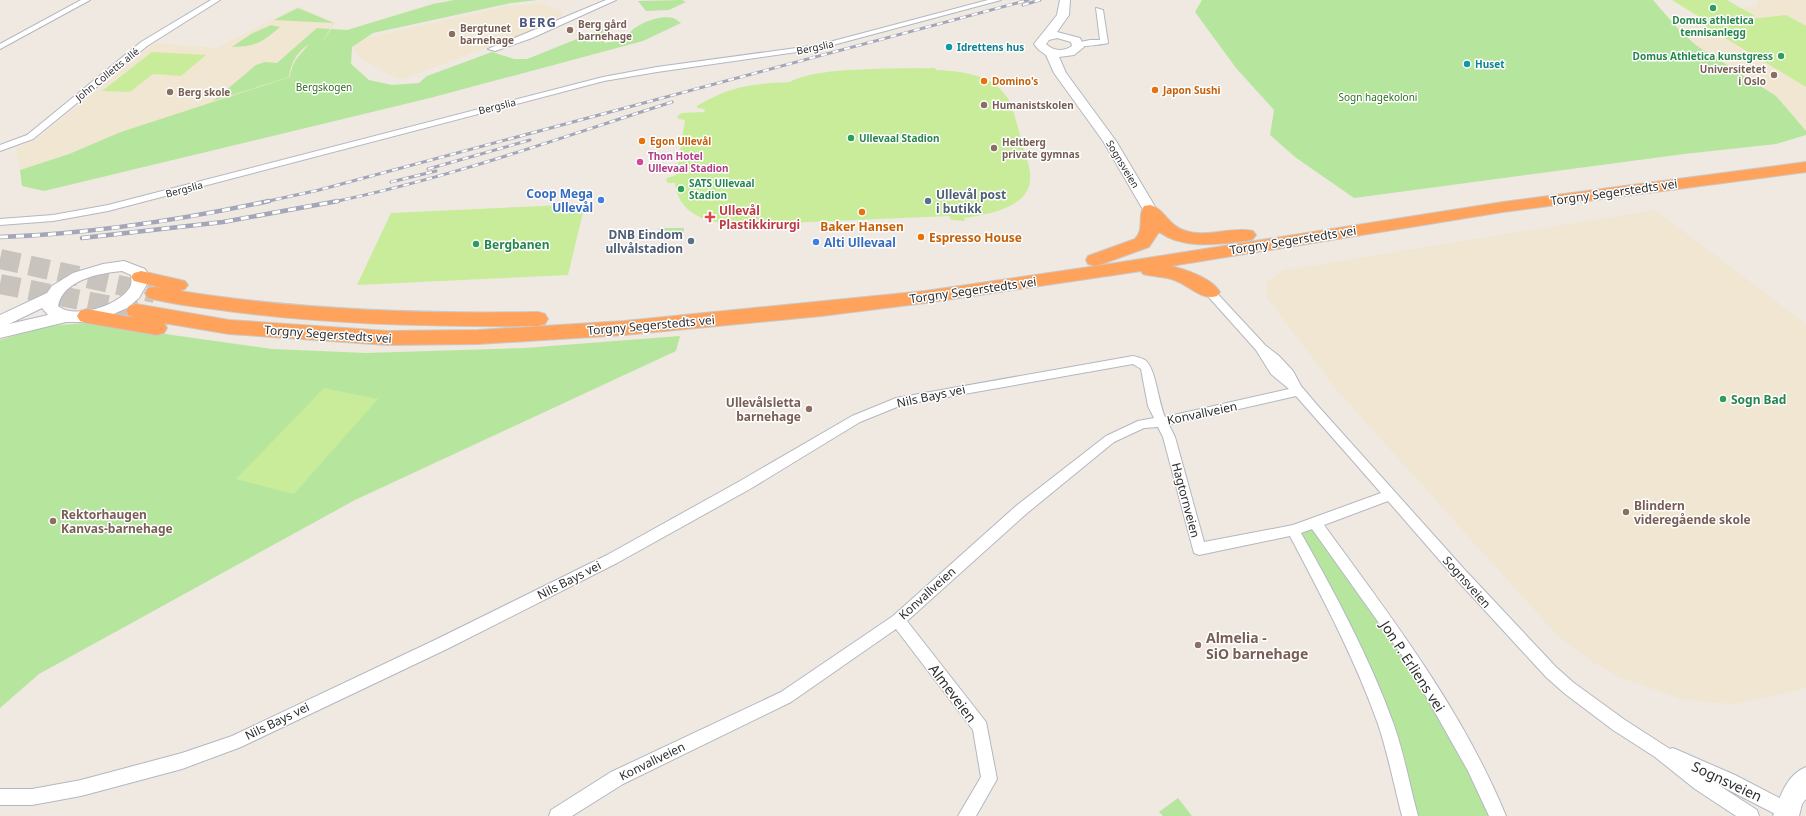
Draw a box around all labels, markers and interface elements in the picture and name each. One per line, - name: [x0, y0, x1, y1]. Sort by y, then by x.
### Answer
- marker: Domus athletica tennisanlegg: [1708, 3, 1718, 13]
- district label: BERG: [519, 13, 557, 31]
- place label: Domus athletica tennisanlegg: [1672, 13, 1754, 39]
- place label: Berg gård barnehage: [578, 17, 632, 43]
- place label: Bergtunet barnehage: [460, 21, 514, 47]
- marker: Berg gård barnehage: [565, 25, 575, 35]
- marker: Bergtunet barnehage: [447, 29, 457, 39]
- street label: Bergslia: [795, 36, 835, 58]
- place label: Idrettens hus: [957, 40, 1024, 54]
- marker: Idrettens hus: [944, 42, 954, 52]
- street label: John Colletts allé: [72, 44, 142, 105]
- place label: Domus Athletica kunstgress: [1633, 49, 1773, 63]
- marker: Domus Athletica kunstgress: [1776, 51, 1786, 61]
- place label: Huset: [1475, 57, 1505, 71]
- marker: Huset: [1462, 59, 1472, 69]
- place label: Universitetet i Oslo: [1700, 62, 1767, 88]
- marker: Universitetet i Oslo: [1769, 70, 1779, 80]
- place label: Domino's: [992, 74, 1038, 88]
- marker: Domino's: [979, 76, 989, 86]
- park label: Bergskogen: [296, 80, 352, 94]
- place label: Japon Sushi: [1162, 83, 1221, 97]
- place label: Berg skole: [178, 85, 230, 99]
- marker: Japon Sushi: [1150, 85, 1160, 95]
- marker: Berg skole: [165, 87, 175, 97]
- park label: Sogn hagekoloni: [1339, 90, 1417, 104]
- street label: Bergslia: [477, 95, 517, 117]
- place label: Humanistskolen: [992, 98, 1074, 112]
- marker: Humanistskolen: [979, 100, 989, 110]
- place label: Ullevaal Stadion: [859, 131, 939, 145]
- marker: Ullevaal Stadion: [846, 133, 856, 143]
- place label: Egon Ullevål: [650, 134, 711, 148]
- place label: Heltberg private gymnas: [1002, 135, 1080, 161]
- marker: Egon Ullevål: [637, 136, 647, 146]
- street label: Sognsveien: [1103, 137, 1143, 191]
- marker: Heltberg private gymnas: [989, 143, 999, 153]
- place label: Thon Hotel Ullevaal Stadion: [648, 149, 728, 175]
- marker: Thon Hotel Ullevaal Stadion: [635, 157, 645, 167]
- street label: Torgny Segerstedts vei: [1550, 175, 1678, 209]
- place label: SATS Ullevaal Stadion: [689, 176, 755, 202]
- street label: Bergslia: [164, 177, 204, 201]
- marker: SATS Ullevaal Stadion: [676, 184, 686, 194]
- place label: Coop Mega Ullevål: [526, 185, 593, 216]
- place label: Ullevål post i butikk: [936, 186, 1006, 217]
- marker: Coop Mega Ullevål: [596, 195, 606, 205]
- marker: Ullevål post i butikk: [923, 196, 933, 206]
- place label: Ullevål Plastikkirurgi: [719, 202, 800, 233]
- marker: Baker Hansen: [857, 207, 867, 217]
- marker: Ullevål Plastikkirurgi: [704, 211, 716, 223]
- place label: Baker Hansen: [820, 218, 904, 235]
- street label: Torgny Segerstedts vei: [1229, 222, 1357, 258]
- place label: DNB Eindom ullvålstadion: [606, 226, 683, 257]
- place label: Espresso House: [929, 229, 1022, 246]
- marker: Espresso House: [916, 232, 926, 242]
- place label: Alti Ullevaal: [824, 234, 896, 251]
- place label: Bergbanen: [484, 236, 550, 253]
- marker: DNB Eindom ullvålstadion: [686, 236, 696, 246]
- marker: Alti Ullevaal: [811, 237, 821, 247]
- marker: Bergbanen: [471, 239, 481, 249]
- street label: Torgny Segerstedts vei: [909, 273, 1037, 307]
- street label: Torgny Segerstedts vei: [587, 311, 715, 339]
- street label: Torgny Segerstedts vei: [264, 321, 392, 347]
- street label: Nils Bays vei: [895, 380, 967, 412]
- place label: Sogn Bad: [1731, 391, 1786, 408]
- place label: Ullevålsletta barnehage: [726, 394, 801, 425]
- marker: Sogn Bad: [1718, 394, 1728, 404]
- street label: Konvallveien: [1165, 397, 1239, 429]
- marker: Ullevålsletta barnehage: [804, 404, 814, 414]
- street label: Hagtornveien: [1168, 461, 1204, 539]
- place label: Blindern videregående skole: [1634, 497, 1751, 528]
- place label: Rektorhaugen Kanvas-barnehage: [61, 506, 173, 537]
- marker: Blindern videregående skole: [1621, 507, 1631, 517]
- marker: Rektorhaugen Kanvas-barnehage: [48, 516, 58, 526]
- street label: Sognsveien: [1439, 552, 1495, 612]
- street label: Nils Bays vei: [534, 557, 604, 603]
- street label: Konvallveien: [895, 563, 959, 623]
- street label: Jon P. Erliens vei: [1375, 615, 1450, 715]
- place label: Almelia - SiO barnehage: [1206, 628, 1308, 663]
- marker: Almelia - SiO barnehage: [1193, 640, 1203, 650]
- street label: Almeveien: [925, 660, 981, 726]
- street label: Nils Bays vei: [242, 698, 312, 744]
- street label: Konvallveien: [616, 738, 688, 784]
- street label: Sognsveien: [1689, 756, 1765, 806]

